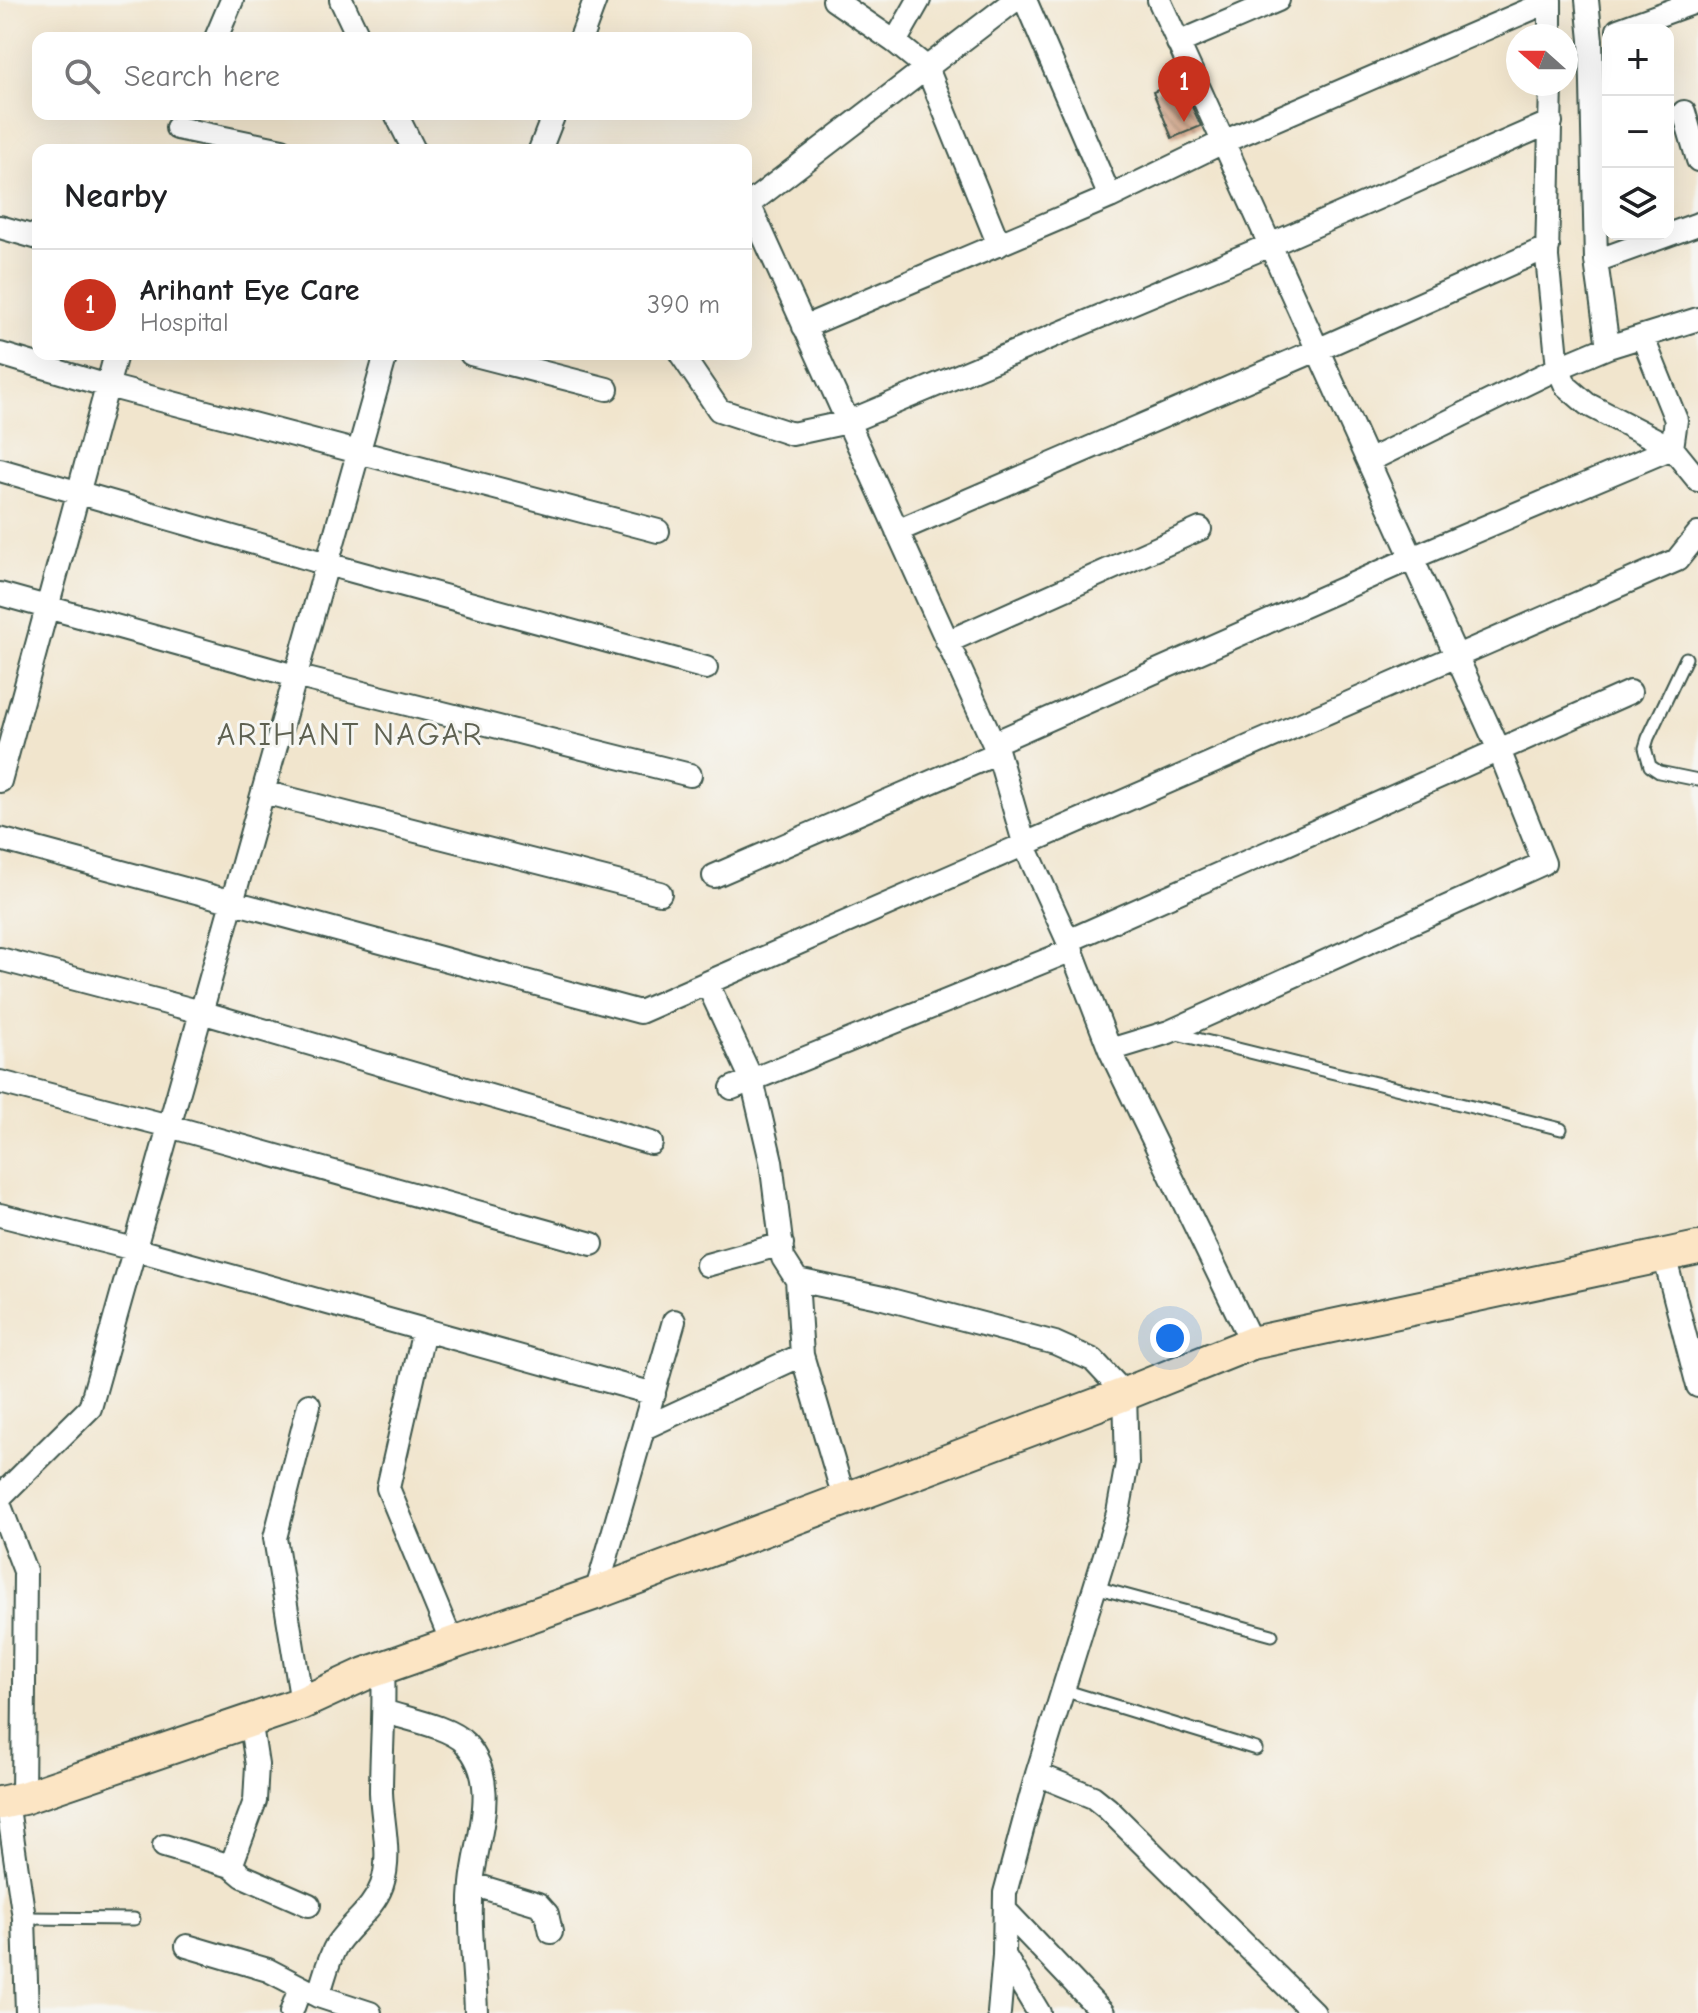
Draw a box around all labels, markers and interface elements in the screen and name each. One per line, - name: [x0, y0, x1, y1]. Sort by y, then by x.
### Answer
- north arrow: [1506, 24, 1578, 96]
- map controls: [1602, 24, 1674, 240]
- button: +: [1602, 24, 1674, 96]
- search box: [32, 32, 752, 120]
- icon: search: [60, 54, 104, 98]
- pin: 1: [1158, 56, 1210, 122]
- text: Search here: [124, 59, 280, 94]
- button: −: [1602, 96, 1674, 168]
- button: layers: [1602, 168, 1674, 240]
- text: Nearby: [64, 176, 167, 216]
- text: Arihant Eye Care: [140, 273, 359, 308]
- text: 1: [85, 290, 95, 320]
- text: 390 m: [647, 290, 720, 320]
- text: Hospital: [140, 308, 229, 338]
- district label: ARIHANT NAGAR: [217, 716, 483, 753]
- your location: [1150, 1318, 1190, 1358]

